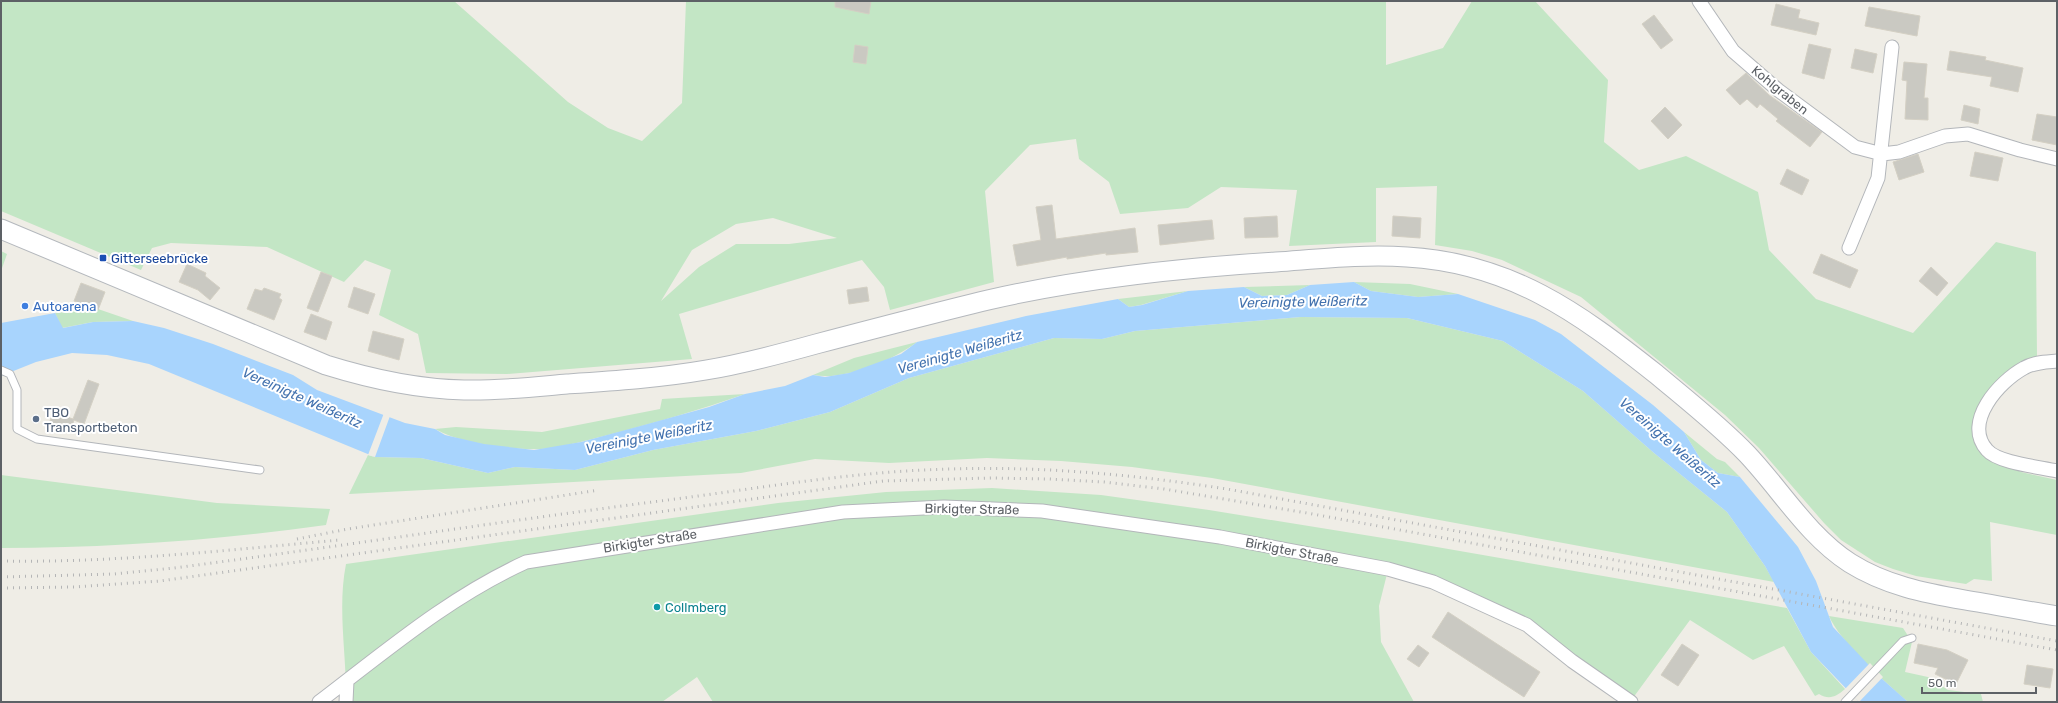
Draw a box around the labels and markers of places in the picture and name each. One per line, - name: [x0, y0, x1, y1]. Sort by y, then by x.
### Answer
- place label: Gitterseebrücke: [111, 251, 208, 266]
- marker: Gitterseebrücke: [98, 253, 108, 263]
- place label: Autoarena: [33, 299, 96, 314]
- marker: Autoarena: [20, 301, 30, 311]
- place label: TBO Transportbeton: [44, 405, 138, 435]
- marker: TBO Transportbeton: [31, 414, 41, 424]
- place label: Collmberg: [665, 600, 727, 616]
- marker: Collmberg: [652, 602, 662, 612]

